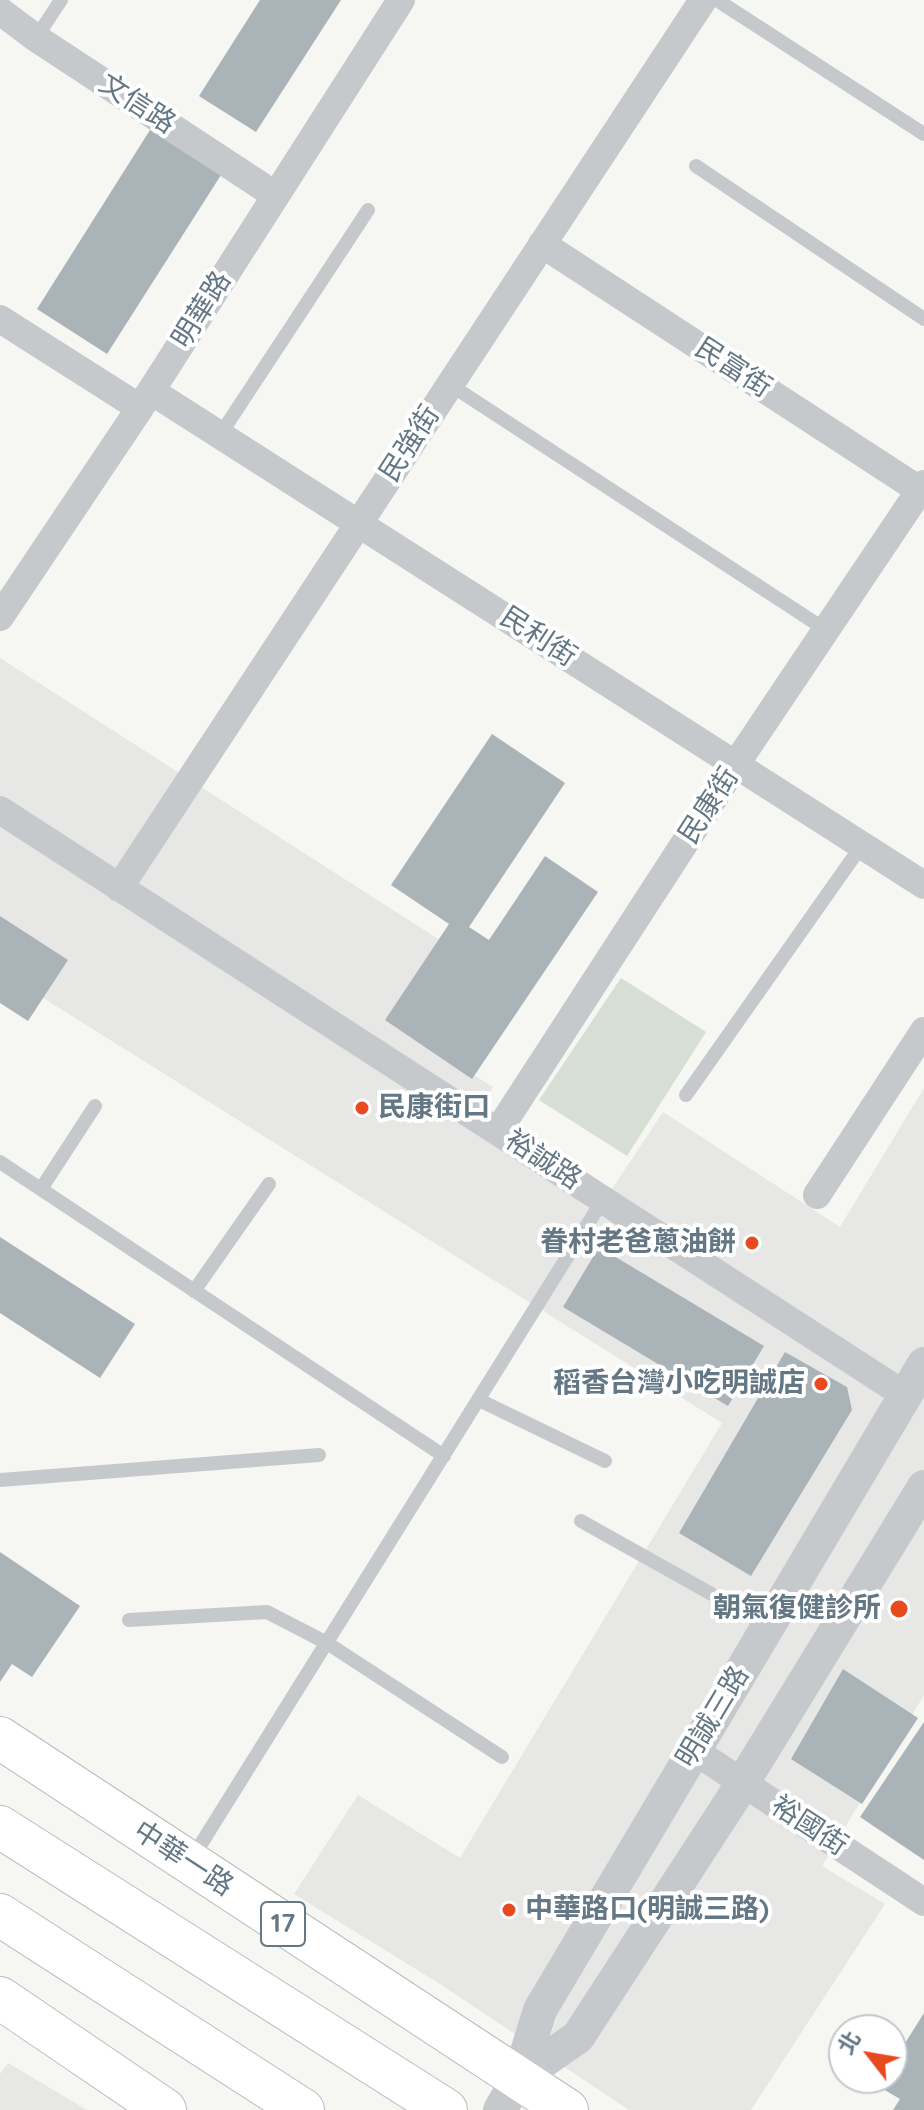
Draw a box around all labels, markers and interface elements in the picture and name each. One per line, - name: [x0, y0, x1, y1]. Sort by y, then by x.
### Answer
- street label: 文信路: [93, 67, 181, 141]
- street label: 明華路: [165, 265, 239, 355]
- street label: 民富街: [689, 331, 777, 405]
- street label: 民強街: [373, 400, 447, 488]
- street label: 民利街: [494, 600, 582, 674]
- street label: 民康街: [672, 762, 746, 850]
- place label: 民康街口: [378, 1091, 490, 1125]
- marker: 民康街口: [353, 1099, 371, 1117]
- street label: 裕誠路: [499, 1123, 587, 1197]
- place label: 眷村老爸蔥油餅: [540, 1226, 736, 1260]
- marker: 眷村老爸蔥油餅: [743, 1234, 761, 1252]
- place label: 稻香台灣小吃明誠店: [553, 1367, 805, 1401]
- marker: 稻香台灣小吃明誠店: [812, 1375, 830, 1393]
- place label: 朝氣復健診所: [713, 1592, 881, 1626]
- marker: 朝氣復健診所: [888, 1598, 910, 1620]
- street label: 明誠三路: [670, 1660, 756, 1774]
- street label: 裕國街: [765, 1789, 853, 1863]
- street label: 中華一路: [127, 1814, 239, 1904]
- place label: 中華路口(明誠三路): [525, 1893, 769, 1927]
- marker: 中華路口(明誠三路): [500, 1901, 518, 1919]
- road number: 17: [261, 1902, 305, 1946]
- north arrow: [828, 2014, 908, 2094]
- text: 北: [831, 2026, 867, 2059]

